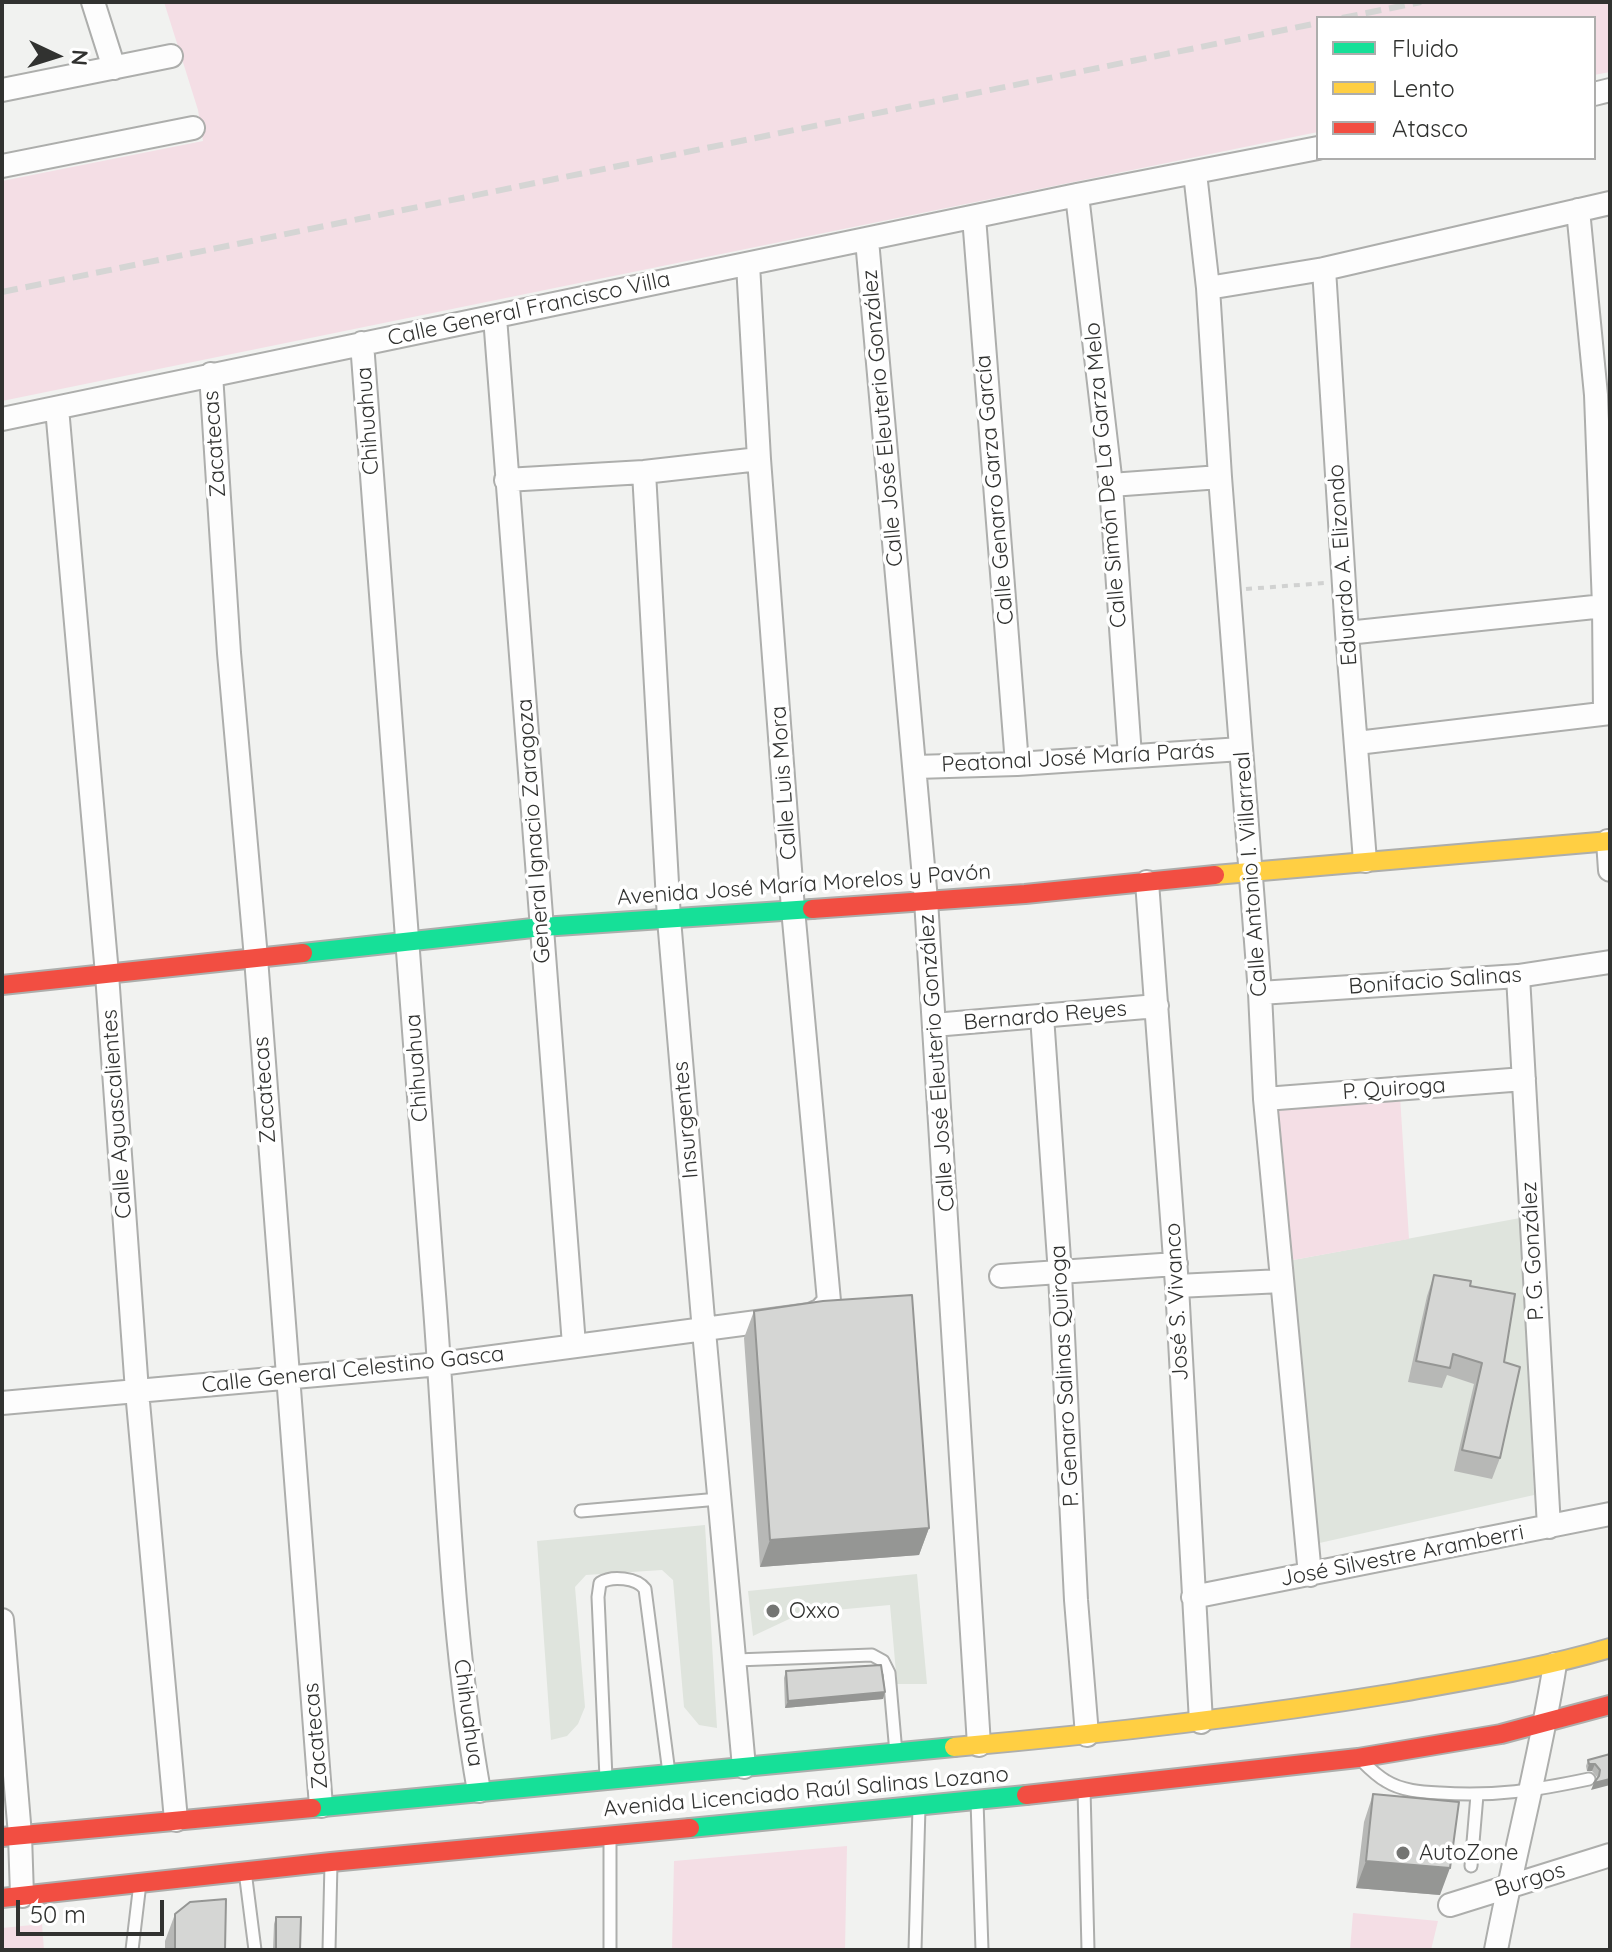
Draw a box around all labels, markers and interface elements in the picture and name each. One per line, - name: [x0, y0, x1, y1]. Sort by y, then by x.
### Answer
- north arrow: [16, 16, 96, 96]
- legend: [1316, 16, 1596, 160]
- text: Fluido: [1392, 33, 1459, 63]
- text: N: [65, 49, 94, 67]
- text: Lento: [1392, 73, 1455, 103]
- text: Atasco: [1392, 113, 1468, 143]
- street label: Calle General Francisco Villa: [385, 266, 673, 352]
- street label: Calle José Eleuterio González: [857, 268, 909, 568]
- street label: Calle Simón De La Garza Melo: [1079, 321, 1133, 629]
- street label: Calle Genaro Garza García: [970, 354, 1020, 626]
- street label: Chihuahua: [351, 366, 385, 476]
- street label: Zacatecas: [198, 390, 232, 498]
- street label: Eduardo A. Elizondo: [1323, 463, 1363, 667]
- street label: General Ignacio Zaragoza: [512, 698, 556, 964]
- street label: Calle Luis Mora: [765, 705, 803, 861]
- street label: Peatonal José María Parás: [941, 738, 1215, 778]
- street label: Calle Antonio I. Villarreal: [1229, 750, 1273, 998]
- street label: Avenida José María Morelos y Pavón: [616, 859, 992, 911]
- street label: Calle José Eleuterio González: [913, 913, 961, 1213]
- street label: Bonifacio Salinas: [1348, 962, 1522, 1000]
- street label: Bernardo Reyes: [962, 996, 1128, 1036]
- street label: Calle Aguascalientes: [97, 1008, 137, 1220]
- street label: Chihuahua: [400, 1013, 434, 1123]
- street label: Zacatecas: [248, 1036, 282, 1144]
- street label: Insurgentes: [668, 1060, 704, 1180]
- street label: P. Quiroga: [1342, 1072, 1446, 1106]
- street label: P. G. González: [1516, 1181, 1550, 1321]
- street label: José S. Vivanco: [1160, 1222, 1194, 1382]
- street label: P. Genaro Salinas Quiroga: [1045, 1244, 1085, 1508]
- street label: Calle General Celestino Gasca: [200, 1341, 506, 1399]
- street label: José Silvestre Aramberri: [1278, 1519, 1526, 1593]
- place label: Oxxo: [789, 1598, 840, 1624]
- marker: Oxxo: [764, 1602, 782, 1620]
- street label: Chihuahua: [447, 1658, 489, 1768]
- street label: Zacatecas: [298, 1682, 334, 1790]
- street label: Avenida Licenciado Raúl Salinas Lozano: [602, 1761, 1010, 1823]
- place label: AutoZone: [1419, 1840, 1518, 1866]
- marker: AutoZone: [1394, 1844, 1412, 1862]
- street label: Burgos: [1492, 1857, 1568, 1903]
- scale bar: [20, 1884, 168, 1934]
- text: 50 m: [30, 1899, 86, 1929]

